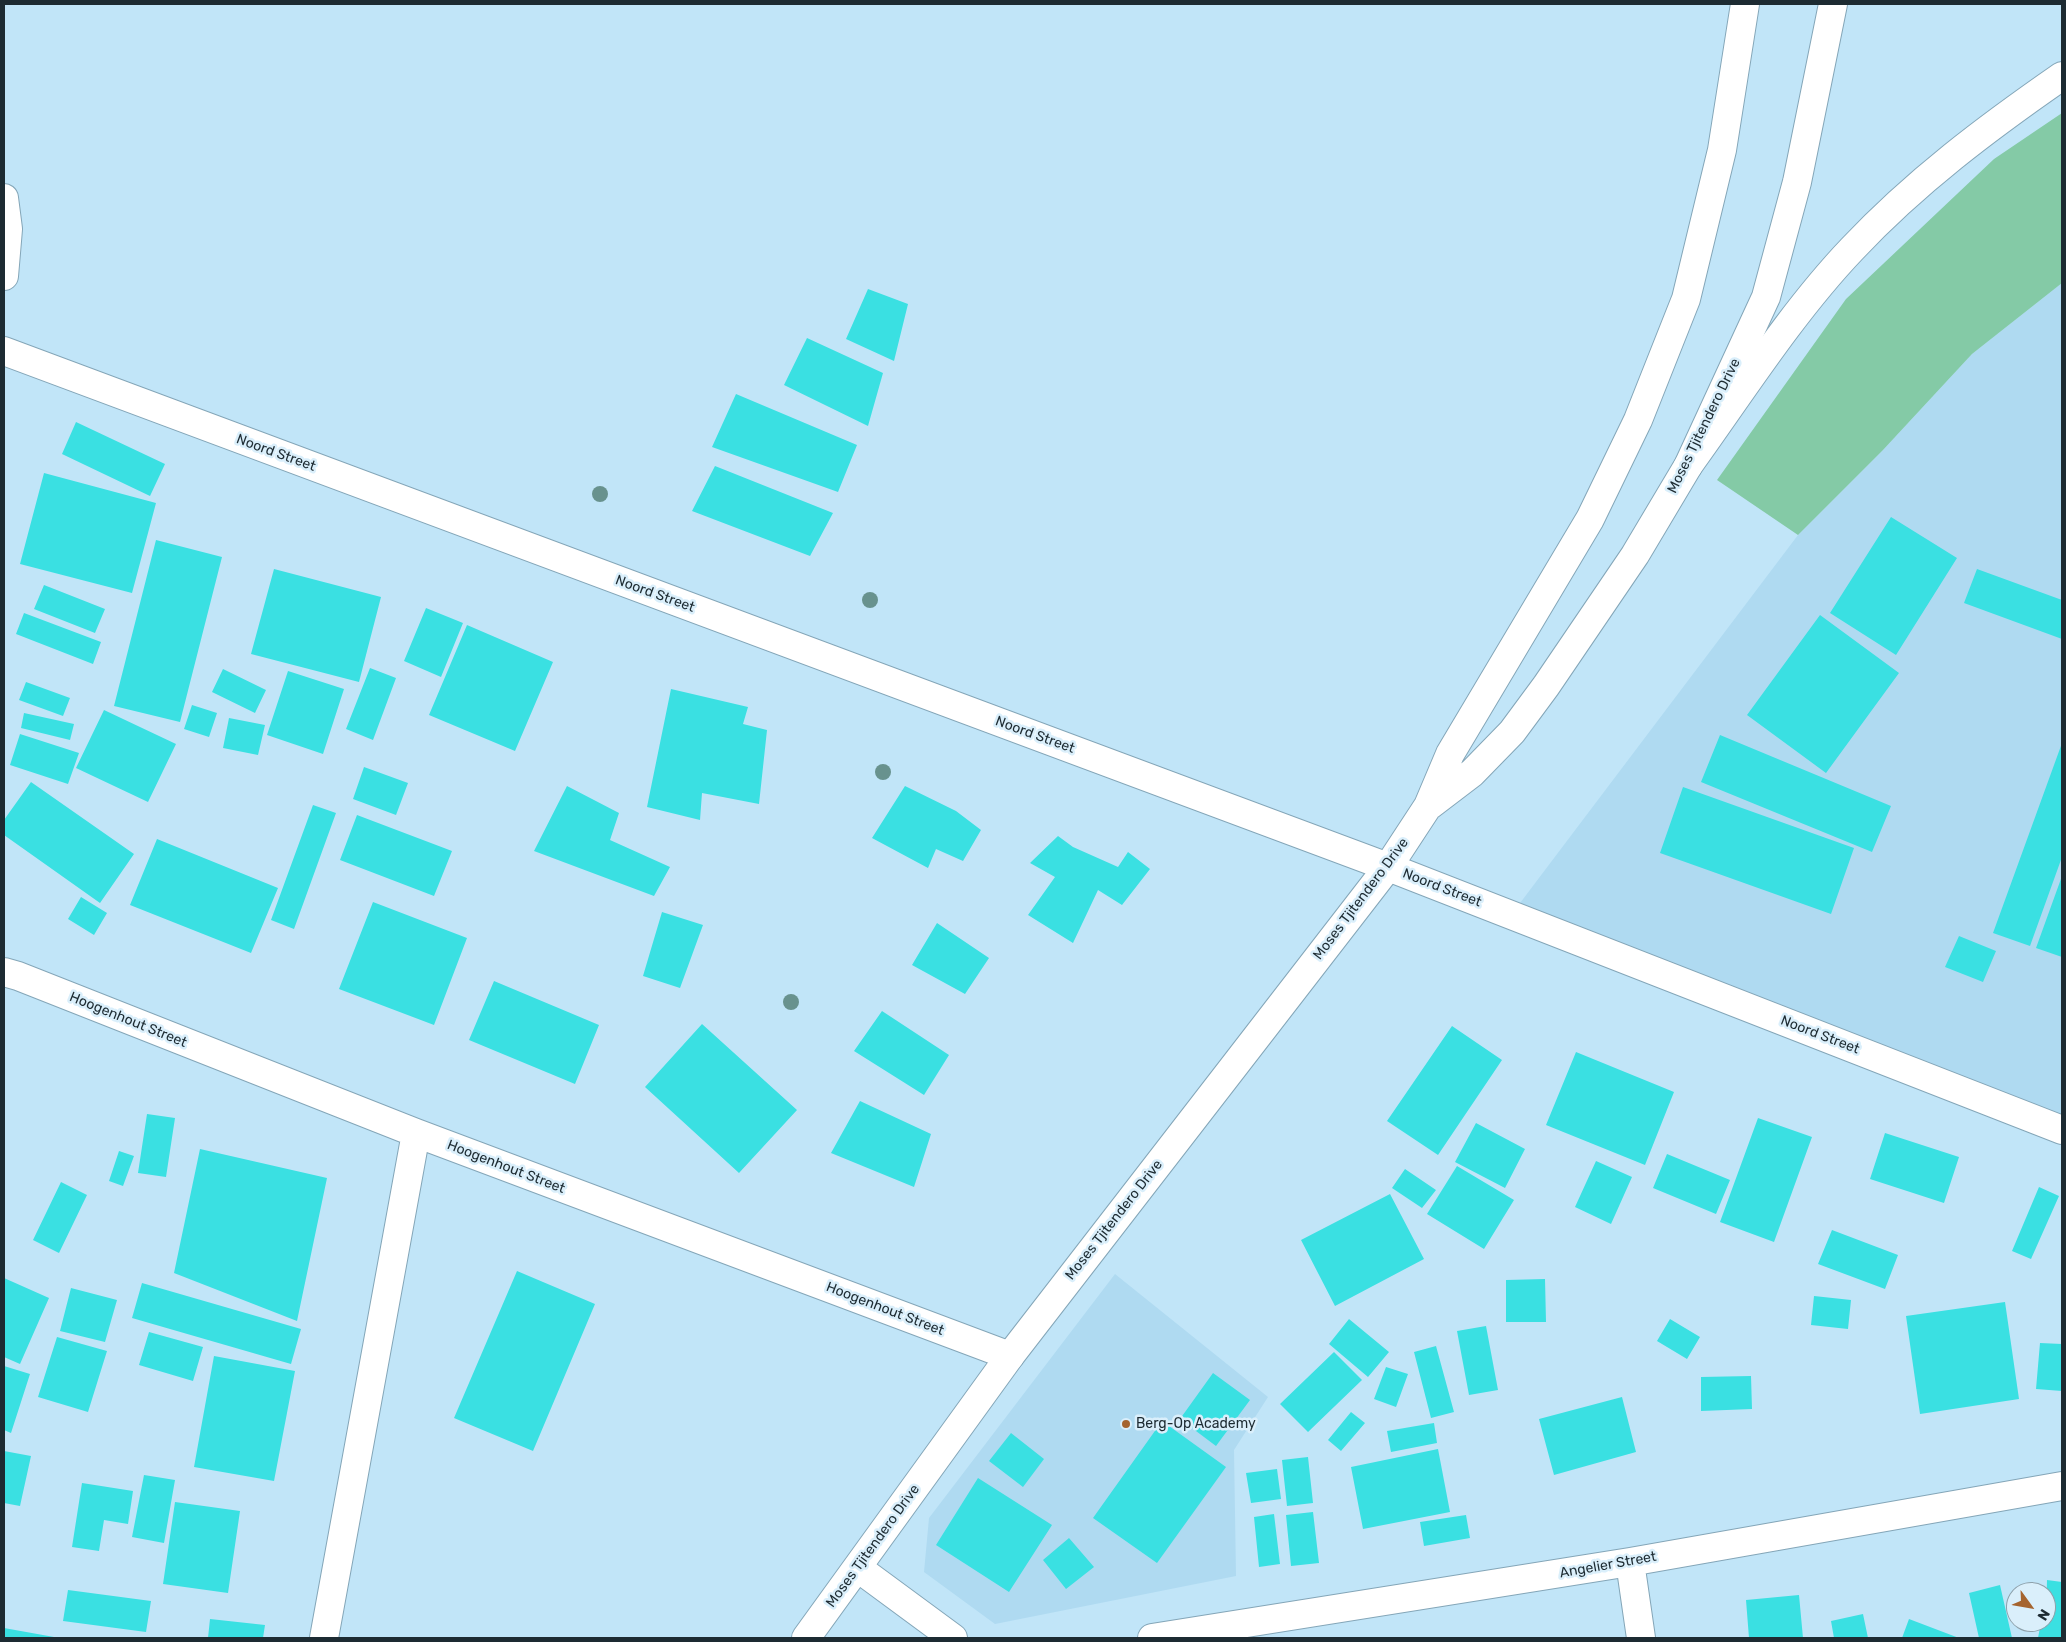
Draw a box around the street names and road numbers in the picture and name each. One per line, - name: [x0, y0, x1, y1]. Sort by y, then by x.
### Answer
- street label: Moses Tjitendero Drive: [1664, 356, 1744, 496]
- street label: Noord Street: [234, 431, 318, 475]
- street label: Noord Street: [613, 572, 697, 616]
- street label: Noord Street: [993, 713, 1077, 757]
- street label: Moses Tjitendero Drive: [1310, 835, 1412, 963]
- street label: Noord Street: [1400, 865, 1484, 911]
- street label: Hoogenhout Street: [67, 989, 189, 1051]
- street label: Noord Street: [1778, 1012, 1862, 1058]
- street label: Hoogenhout Street: [445, 1137, 567, 1197]
- street label: Moses Tjitendero Drive: [1062, 1157, 1166, 1283]
- street label: Hoogenhout Street: [824, 1279, 946, 1339]
- street label: Moses Tjitendero Drive: [823, 1481, 923, 1611]
- street label: Angelier Street: [1558, 1548, 1658, 1582]

